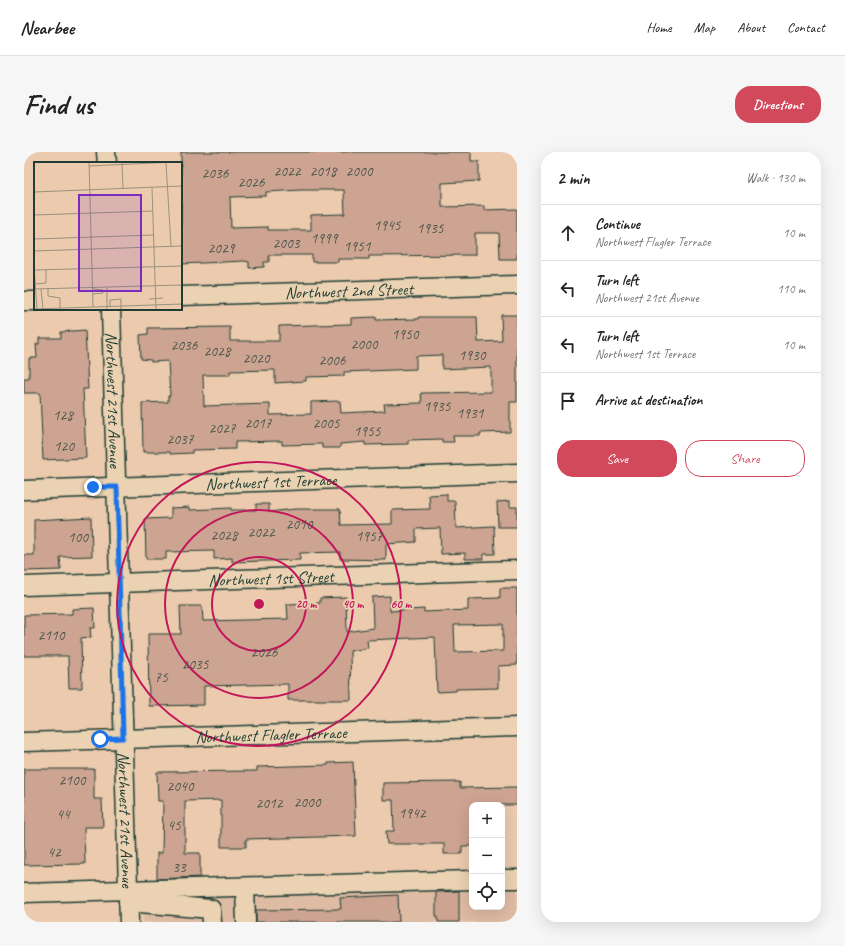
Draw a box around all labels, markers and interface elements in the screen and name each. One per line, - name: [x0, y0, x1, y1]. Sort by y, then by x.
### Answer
- text: Nearbee: [20, 16, 74, 40]
- text: Home: [646, 19, 672, 36]
- text: Map: [694, 19, 715, 36]
- text: About: [737, 19, 765, 36]
- text: Contact: [787, 19, 825, 36]
- button: Directions: [735, 86, 821, 123]
- text: Find us: [24, 87, 94, 122]
- inset map: [34, 162, 182, 310]
- house number: 2022: [273, 162, 302, 181]
- house number: 2018: [309, 162, 338, 181]
- house number: 2000: [345, 162, 374, 181]
- house number: 2036: [201, 164, 230, 183]
- text: 2 min: [557, 168, 590, 189]
- text: Walk · 130 m: [746, 170, 805, 186]
- house number: 2026: [237, 173, 266, 192]
- text: Continue: [595, 215, 640, 234]
- house number: 1945: [373, 216, 402, 235]
- house number: 1935: [416, 219, 445, 238]
- icon: ahead: [557, 222, 579, 244]
- text: 10 m: [783, 225, 805, 241]
- house number: 1999: [310, 229, 339, 248]
- house number: 2003: [272, 234, 301, 253]
- text: Northwest Flagler Terrace: [595, 234, 711, 250]
- house number: 1951: [343, 237, 372, 256]
- house number: 2029: [207, 239, 236, 258]
- text: Turn left: [595, 271, 638, 290]
- street label: Northwest 2nd Street: [284, 278, 416, 303]
- icon: left: [557, 278, 579, 300]
- text: 110 m: [777, 281, 805, 297]
- text: Northwest 21st Avenue: [595, 290, 699, 306]
- house number: 1950: [391, 325, 420, 344]
- text: Turn left: [595, 327, 638, 346]
- street label: Northwest 21st Avenue: [101, 332, 126, 470]
- icon: left: [557, 334, 579, 356]
- house number: 2000: [350, 335, 379, 354]
- house number: 2036: [170, 336, 199, 355]
- text: 10 m: [783, 337, 805, 353]
- house number: 2028: [203, 342, 232, 361]
- house number: 1930: [458, 346, 487, 365]
- text: Northwest 1st Terrace: [595, 346, 695, 362]
- house number: 2020: [242, 349, 271, 368]
- house number: 2006: [318, 351, 347, 370]
- icon: arrive: [557, 390, 579, 412]
- text: Arrive at destination: [595, 391, 702, 410]
- house number: 1935: [423, 397, 452, 416]
- house number: 1931: [456, 404, 485, 423]
- house number: 128: [53, 406, 74, 425]
- house number: 2017: [244, 414, 273, 433]
- house number: 2005: [312, 414, 341, 433]
- house number: 2027: [208, 419, 237, 438]
- house number: 1955: [353, 422, 382, 441]
- house number: 2037: [166, 430, 195, 449]
- house number: 120: [54, 437, 75, 456]
- button: Save: [557, 440, 677, 477]
- button: Share: [685, 440, 805, 477]
- street label: Northwest 1st Terrace: [205, 469, 338, 494]
- route end: [84, 478, 102, 496]
- house number: 2010: [285, 515, 314, 534]
- house number: 2022: [247, 523, 276, 542]
- house number: 2028: [210, 526, 239, 545]
- house number: 1957: [355, 527, 384, 546]
- house number: 100: [68, 528, 89, 547]
- street label: Northwest 1st Street: [208, 565, 336, 591]
- text: 20 m: [296, 596, 317, 612]
- text: 40 m: [343, 596, 364, 612]
- text: 60 m: [391, 596, 413, 612]
- centre of rings: [252, 597, 266, 611]
- house number: 2110: [37, 626, 66, 645]
- house number: 2026: [250, 643, 279, 662]
- house number: 2035: [181, 655, 210, 674]
- house number: 75: [154, 668, 169, 687]
- street label: Northwest Flagler Terrace: [195, 722, 348, 747]
- route start: [91, 730, 109, 748]
- street label: Northwest 21st Avenue: [114, 752, 139, 889]
- house number: 2100: [58, 771, 87, 790]
- house number: 2040: [166, 777, 195, 796]
- house number: 2000: [293, 793, 322, 812]
- house number: 2012: [255, 794, 284, 813]
- map controls: [469, 802, 505, 910]
- button: +: [469, 802, 505, 838]
- house number: 1942: [398, 804, 427, 823]
- house number: 44: [56, 805, 71, 824]
- house number: 45: [167, 816, 182, 835]
- button: −: [469, 838, 505, 874]
- house number: 42: [47, 843, 62, 862]
- house number: 33: [172, 858, 187, 877]
- button: locate: [469, 874, 505, 910]

